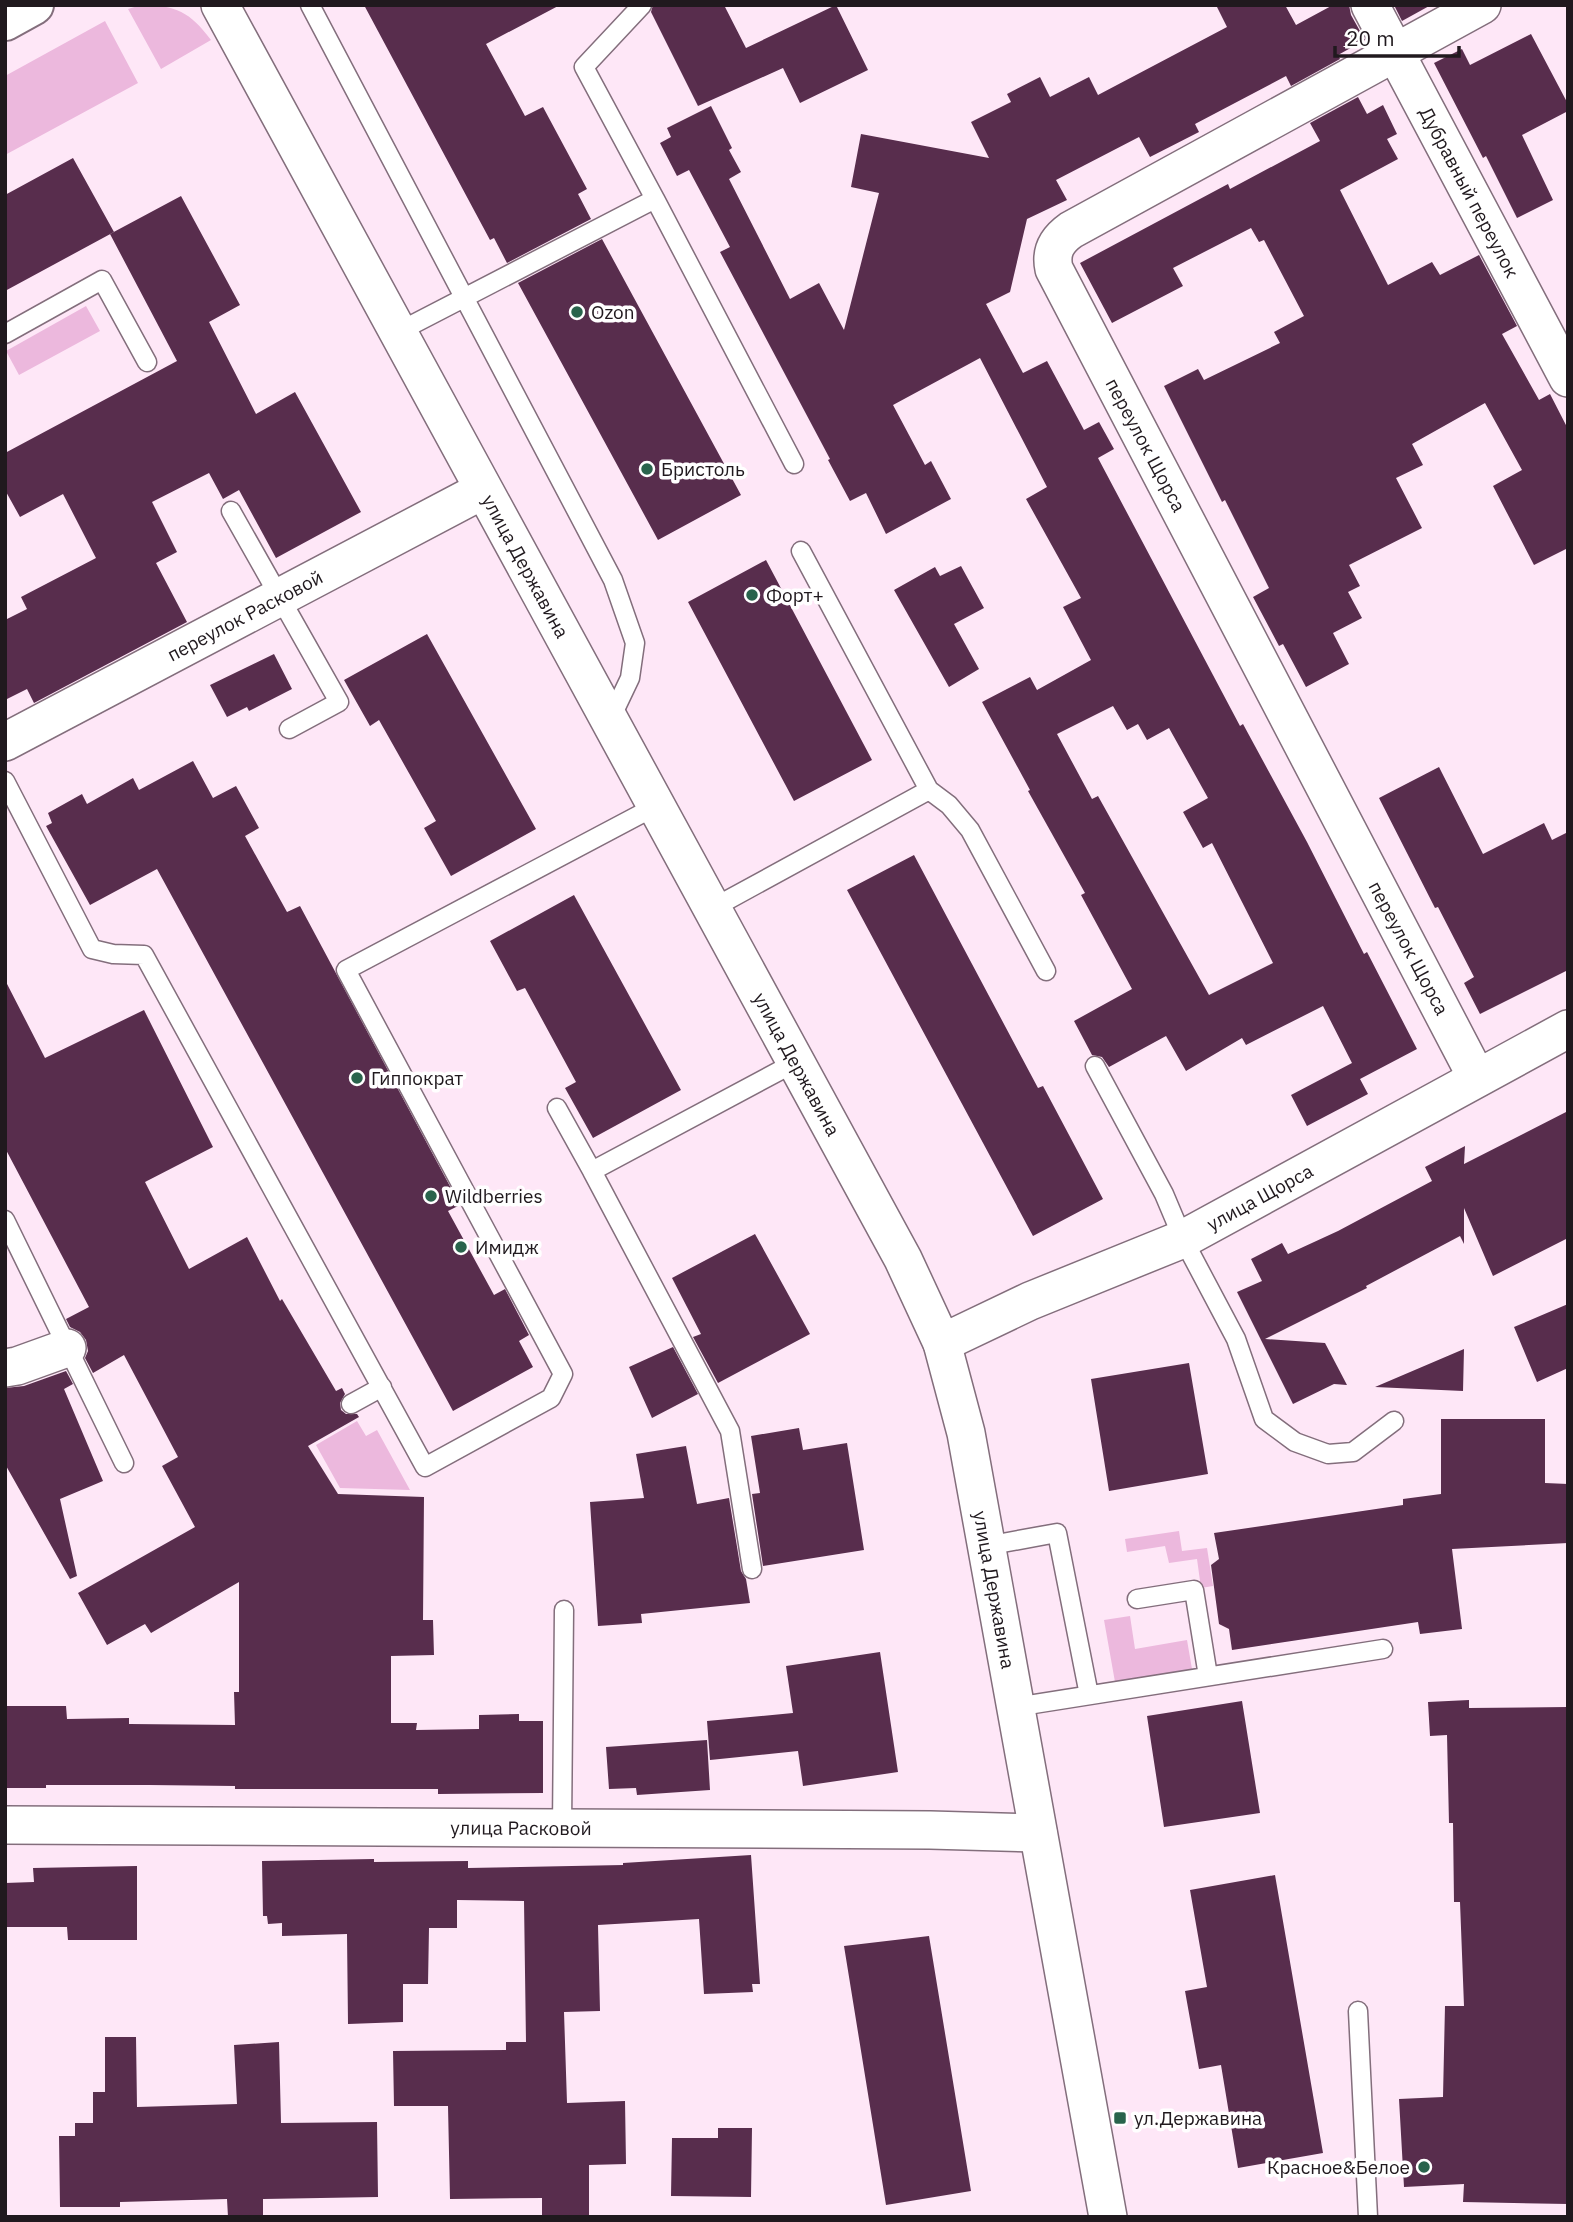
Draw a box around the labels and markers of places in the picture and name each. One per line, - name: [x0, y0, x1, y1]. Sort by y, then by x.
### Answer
- place label: Ozon: [591, 300, 635, 324]
- marker: Ozon: [569, 304, 585, 320]
- place label: Бристоль: [661, 457, 745, 481]
- marker: Бристоль: [639, 461, 655, 477]
- place label: Форт+: [766, 583, 824, 607]
- marker: Форт+: [744, 587, 760, 603]
- place label: Гиппократ: [371, 1066, 463, 1090]
- marker: Гиппократ: [349, 1070, 365, 1086]
- place label: Wildberries: [445, 1184, 543, 1208]
- marker: Wildberries: [423, 1188, 439, 1204]
- place label: Имидж: [475, 1235, 539, 1259]
- marker: Имидж: [453, 1239, 469, 1255]
- place label: ул.Державина: [1134, 2106, 1262, 2130]
- marker: ул.Державина: [1112, 2110, 1128, 2126]
- place label: Красное&Белое: [1267, 2155, 1410, 2179]
- marker: Красное&Белое: [1416, 2159, 1432, 2175]

